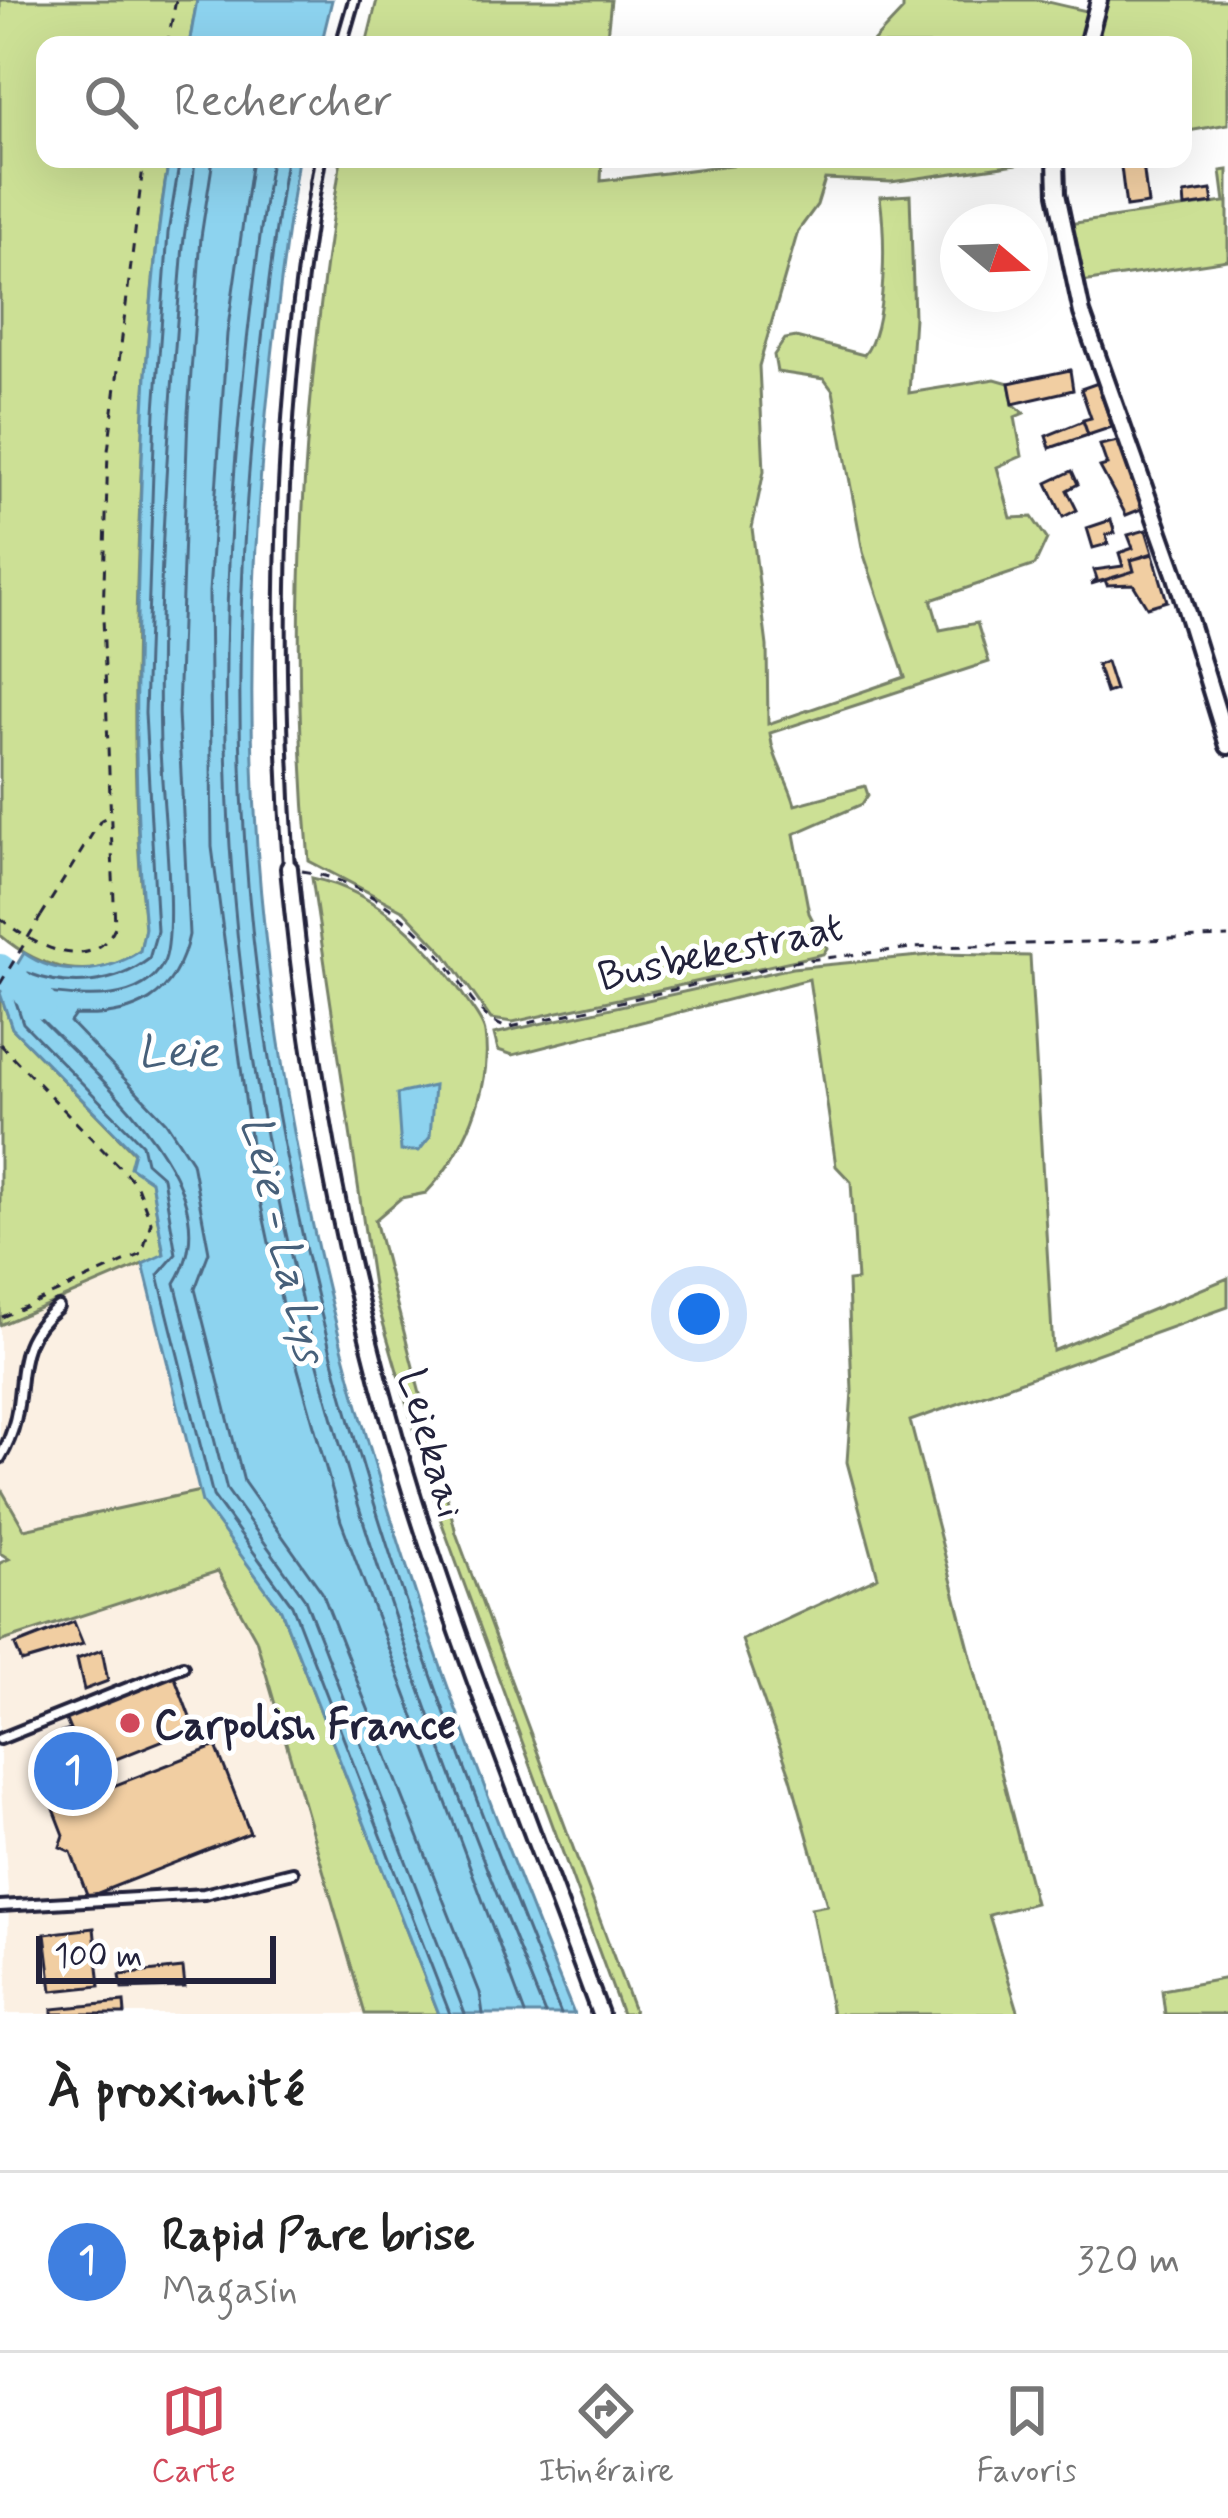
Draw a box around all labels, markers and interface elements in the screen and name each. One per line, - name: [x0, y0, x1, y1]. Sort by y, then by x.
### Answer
- search box: [36, 36, 1192, 168]
- icon: search: [78, 69, 144, 135]
- text: Rechercher: [174, 73, 393, 132]
- north arrow: [940, 204, 1048, 312]
- street label: Busbekestraat: [593, 901, 848, 1006]
- water label: Leie: [138, 1024, 219, 1083]
- water label: Leie - La Lys: [225, 1110, 339, 1372]
- your location: [669, 1284, 729, 1344]
- street label: Leiekaai: [382, 1363, 477, 1525]
- place label: Carpolish France: [154, 1699, 457, 1754]
- marker: Carpolish France: [117, 1710, 143, 1736]
- pin: 1: [34, 1726, 112, 1816]
- scale bar: [36, 1930, 276, 1983]
- text: 100 m: [54, 1935, 143, 1979]
- text: À proximité: [48, 2059, 304, 2125]
- text: Rapid Pare brise: [162, 2207, 475, 2266]
- text: 1: [78, 2236, 96, 2287]
- text: 320 m: [1077, 2236, 1180, 2287]
- text: Magasin: [162, 2266, 298, 2317]
- tab: Carte: [151, 2378, 236, 2494]
- tab: Itinéraire: [538, 2378, 674, 2494]
- tab: Favoris: [977, 2378, 1077, 2494]

